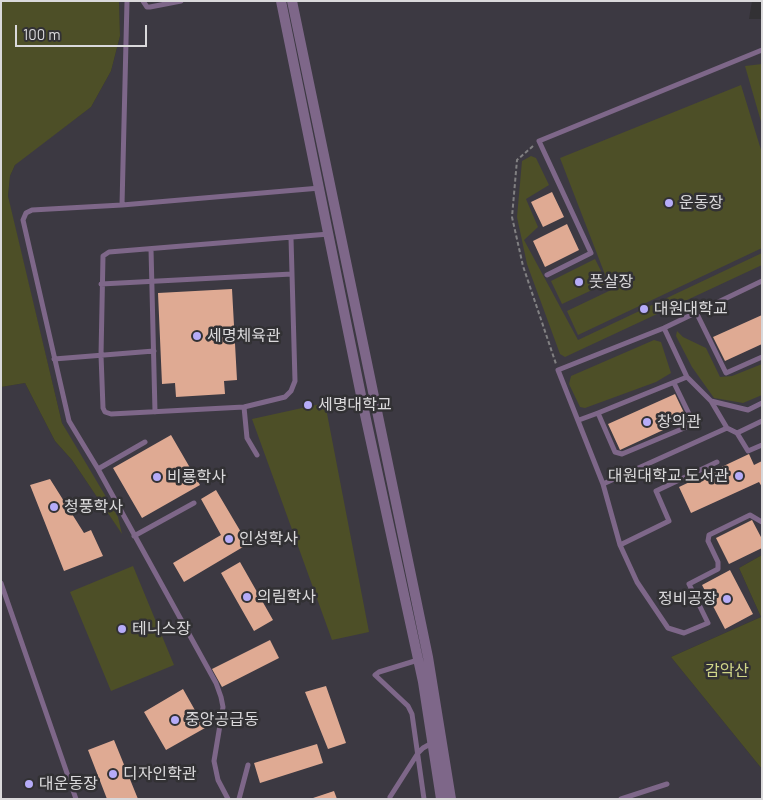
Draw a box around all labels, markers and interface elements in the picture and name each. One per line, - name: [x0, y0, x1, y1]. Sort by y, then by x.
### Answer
- scale bar: [18, 15, 150, 47]
- text: 100 m: [23, 25, 61, 43]
- place label: 운동장: [679, 193, 723, 213]
- marker: 운동장: [663, 197, 675, 209]
- place label: 풋살장: [589, 272, 633, 292]
- marker: 풋살장: [573, 276, 585, 288]
- place label: 대원대학교: [654, 299, 728, 319]
- marker: 대원대학교: [638, 303, 650, 315]
- place label: 세명체육관: [207, 326, 281, 346]
- marker: 세명체육관: [191, 330, 203, 342]
- place label: 세명대학교: [318, 395, 392, 415]
- marker: 세명대학교: [302, 399, 314, 411]
- place label: 창의관: [657, 412, 701, 432]
- marker: 창의관: [641, 416, 653, 428]
- place label: 대원대학교 도서관: [608, 466, 729, 486]
- place label: 비룡학사: [167, 467, 226, 487]
- marker: 대원대학교 도서관: [733, 470, 745, 482]
- marker: 비룡학사: [151, 471, 163, 483]
- place label: 청풍학사: [64, 497, 123, 517]
- marker: 청풍학사: [48, 501, 60, 513]
- place label: 인성학사: [239, 529, 298, 549]
- marker: 인성학사: [223, 533, 235, 545]
- place label: 의림학사: [257, 587, 316, 607]
- place label: 정비공장: [658, 589, 717, 609]
- marker: 의림학사: [241, 591, 253, 603]
- marker: 정비공장: [721, 593, 733, 605]
- place label: 테니스장: [132, 619, 191, 639]
- marker: 테니스장: [116, 623, 128, 635]
- park label: 감악산: [705, 661, 749, 681]
- place label: 중앙공급동: [185, 710, 259, 730]
- marker: 중앙공급동: [169, 714, 181, 726]
- place label: 디자인학관: [123, 764, 197, 784]
- marker: 디자인학관: [107, 768, 119, 780]
- place label: 대운동장: [39, 774, 98, 794]
- marker: 대운동장: [23, 778, 35, 790]

